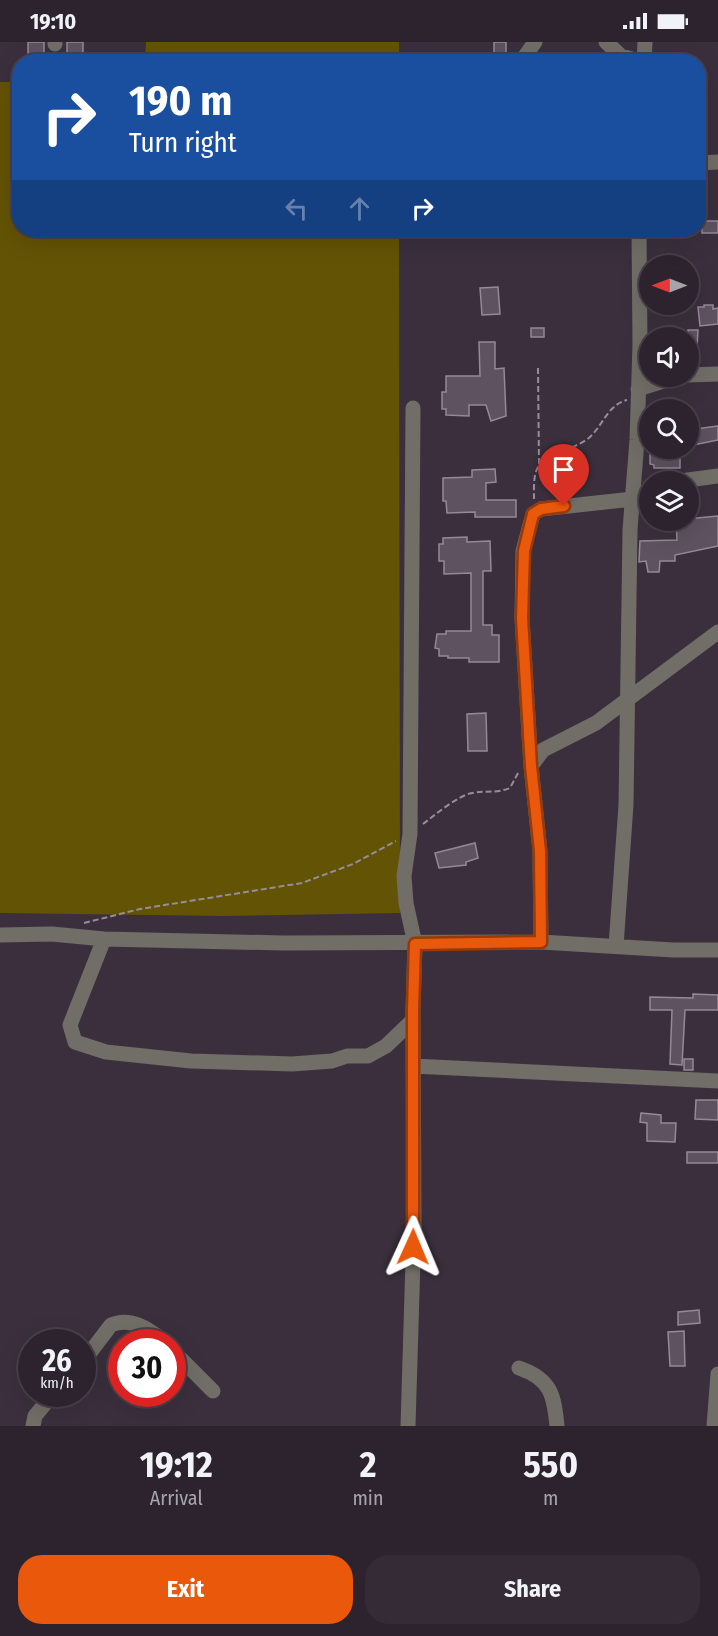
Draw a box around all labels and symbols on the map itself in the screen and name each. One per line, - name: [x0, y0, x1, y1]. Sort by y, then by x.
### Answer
- north arrow: [639, 255, 699, 315]
- pin: [538, 444, 589, 506]
- position arrow: [381, 1215, 445, 1279]
- speed limit sign: 30: [108, 1329, 186, 1407]

